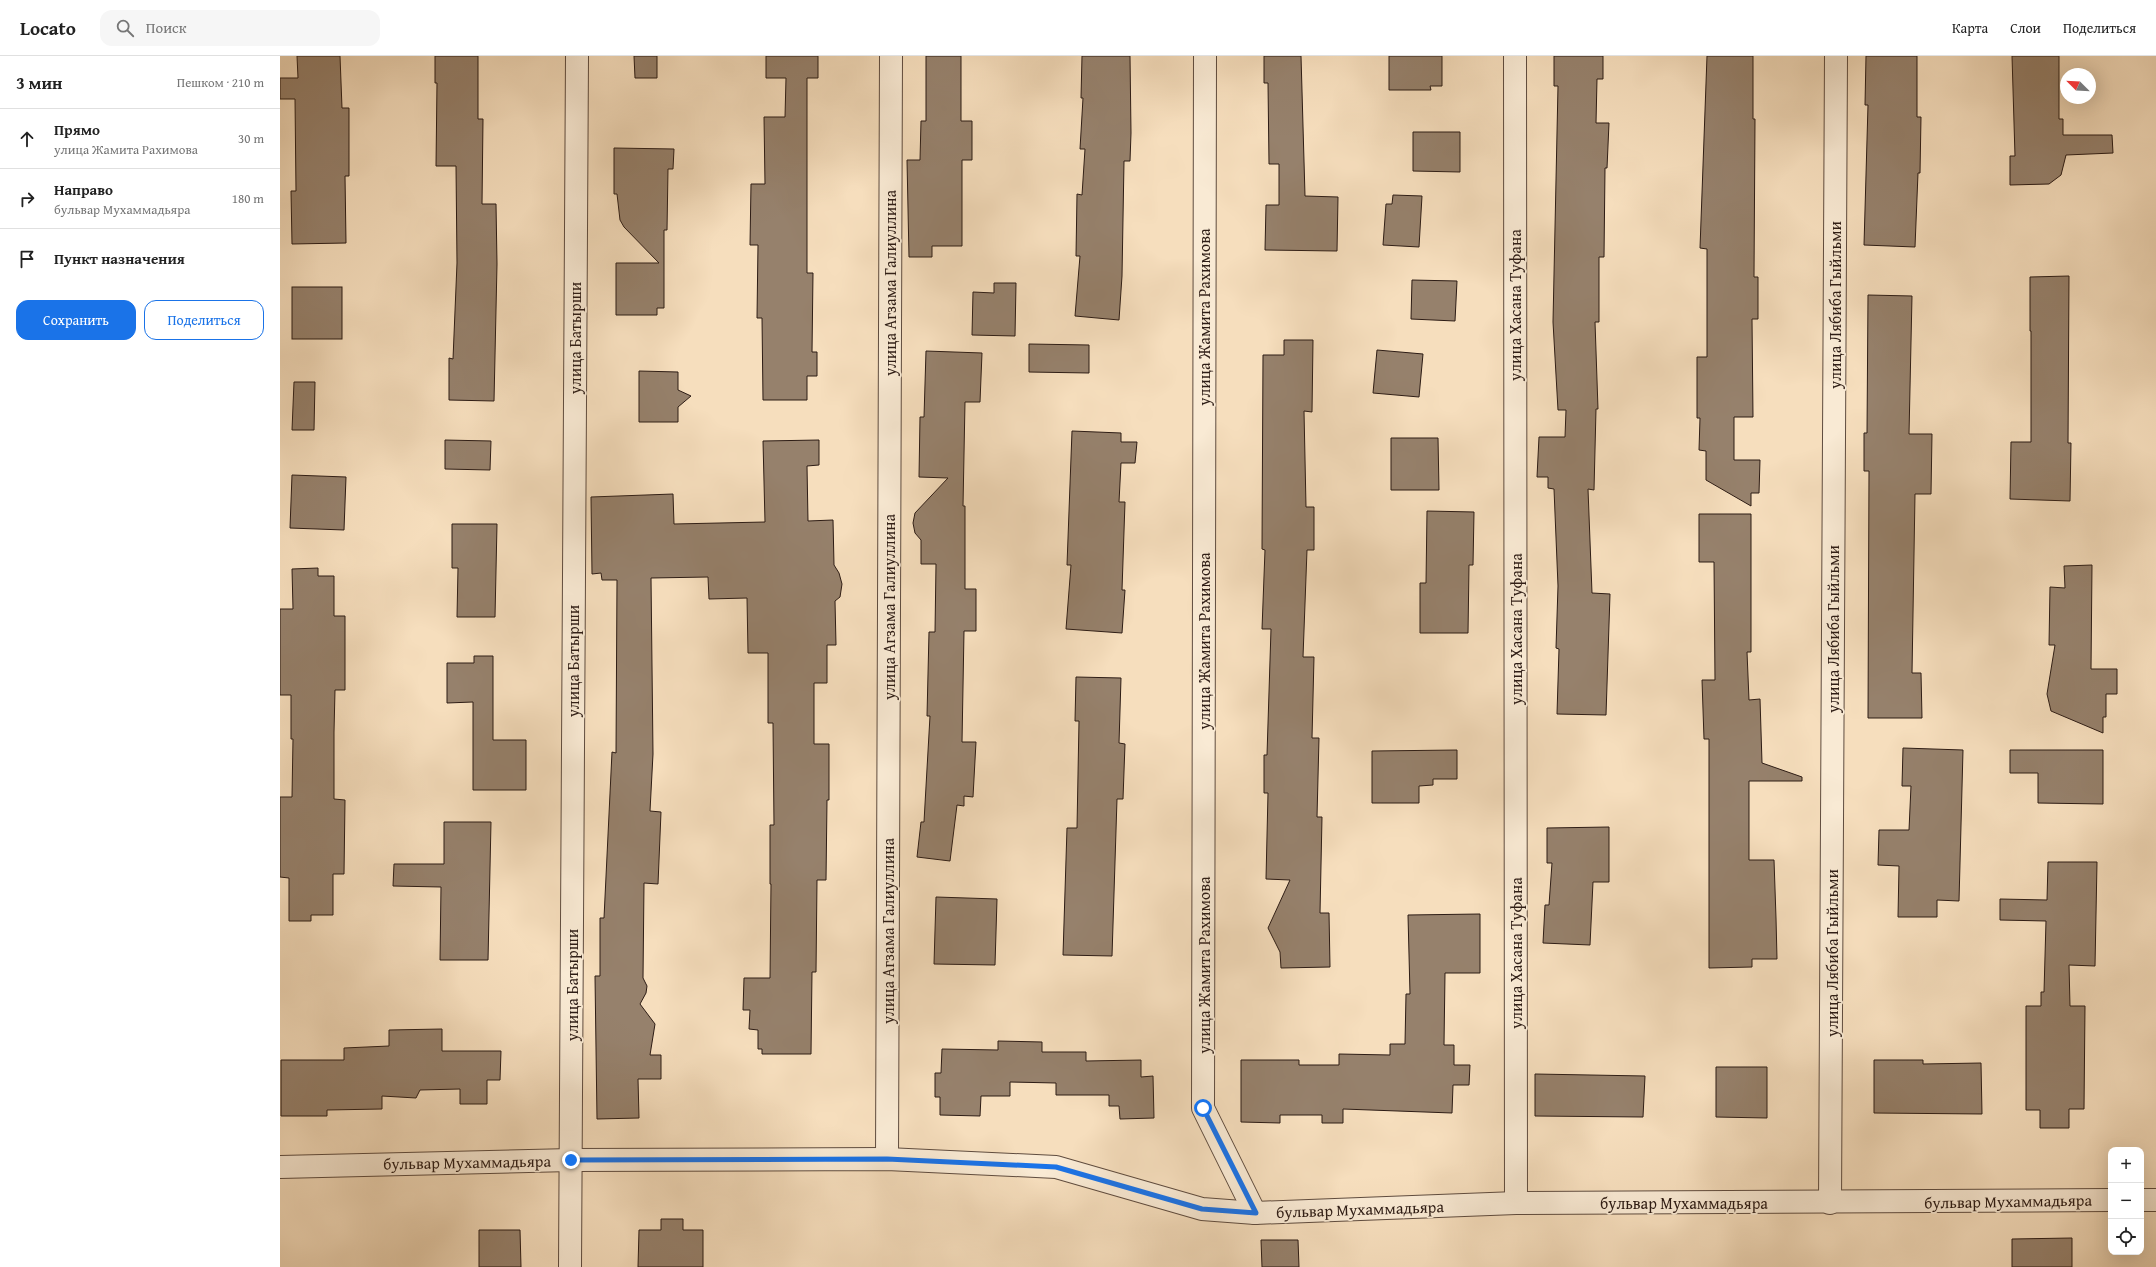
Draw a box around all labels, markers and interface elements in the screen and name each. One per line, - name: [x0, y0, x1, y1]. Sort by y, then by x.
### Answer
- search box: [100, 10, 380, 46]
- text: Locato: [20, 14, 76, 42]
- icon: search: [114, 17, 136, 39]
- text: Поиск: [146, 17, 187, 38]
- text: Карта: [1952, 18, 1988, 38]
- text: Слои: [2010, 18, 2041, 38]
- text: Поделиться: [2063, 18, 2136, 38]
- north arrow: [2060, 68, 2096, 104]
- text: 3 мин: [16, 70, 62, 95]
- text: Пешком · 210 m: [177, 73, 264, 92]
- text: Прямо: [54, 119, 100, 140]
- icon: ahead: [16, 128, 38, 150]
- text: 30 m: [238, 129, 264, 148]
- text: улица Жамита Рахимова: [54, 140, 198, 159]
- text: Направо: [54, 179, 113, 200]
- icon: right: [16, 188, 38, 210]
- text: 180 m: [232, 189, 264, 208]
- street label: улица Агзама Галиуллина: [878, 190, 902, 377]
- text: бульвар Мухаммадьяра: [54, 200, 190, 219]
- street label: улица Лябиба Гыйльми: [1823, 221, 1847, 390]
- street label: улица Жамита Рахимова: [1192, 228, 1216, 407]
- street label: улица Хасана Туфана: [1503, 229, 1527, 382]
- icon: arrive: [16, 248, 38, 270]
- text: Пункт назначения: [54, 248, 185, 269]
- street label: улица Батырши: [563, 281, 587, 395]
- button: Сохранить: [16, 300, 136, 340]
- button: Поделиться: [144, 300, 264, 340]
- street label: улица Агзама Галиуллина: [877, 514, 901, 701]
- street label: улица Лябиба Гыйльми: [1821, 545, 1845, 714]
- street label: улица Жамита Рахимова: [1192, 552, 1216, 731]
- street label: улица Хасана Туфана: [1504, 553, 1528, 706]
- street label: улица Батырши: [561, 604, 585, 718]
- street label: улица Агзама Галиуллина: [876, 838, 900, 1025]
- street label: улица Лябиба Гыйльми: [1820, 869, 1844, 1038]
- street label: улица Жамита Рахимова: [1192, 876, 1216, 1055]
- street label: улица Хасана Туфана: [1504, 877, 1528, 1030]
- street label: улица Батырши: [560, 928, 584, 1042]
- route start: [1194, 1099, 1212, 1117]
- map controls: [2108, 1147, 2144, 1255]
- button: +: [2108, 1147, 2144, 1183]
- street label: бульвар Мухаммадьяра: [383, 1149, 551, 1175]
- route end: [562, 1151, 580, 1169]
- button: −: [2108, 1183, 2144, 1219]
- street label: бульвар Мухаммадьяра: [1924, 1188, 2092, 1214]
- street label: бульвар Мухаммадьяра: [1600, 1191, 1768, 1215]
- street label: бульвар Мухаммадьяра: [1276, 1194, 1445, 1224]
- button: locate: [2108, 1219, 2144, 1255]

